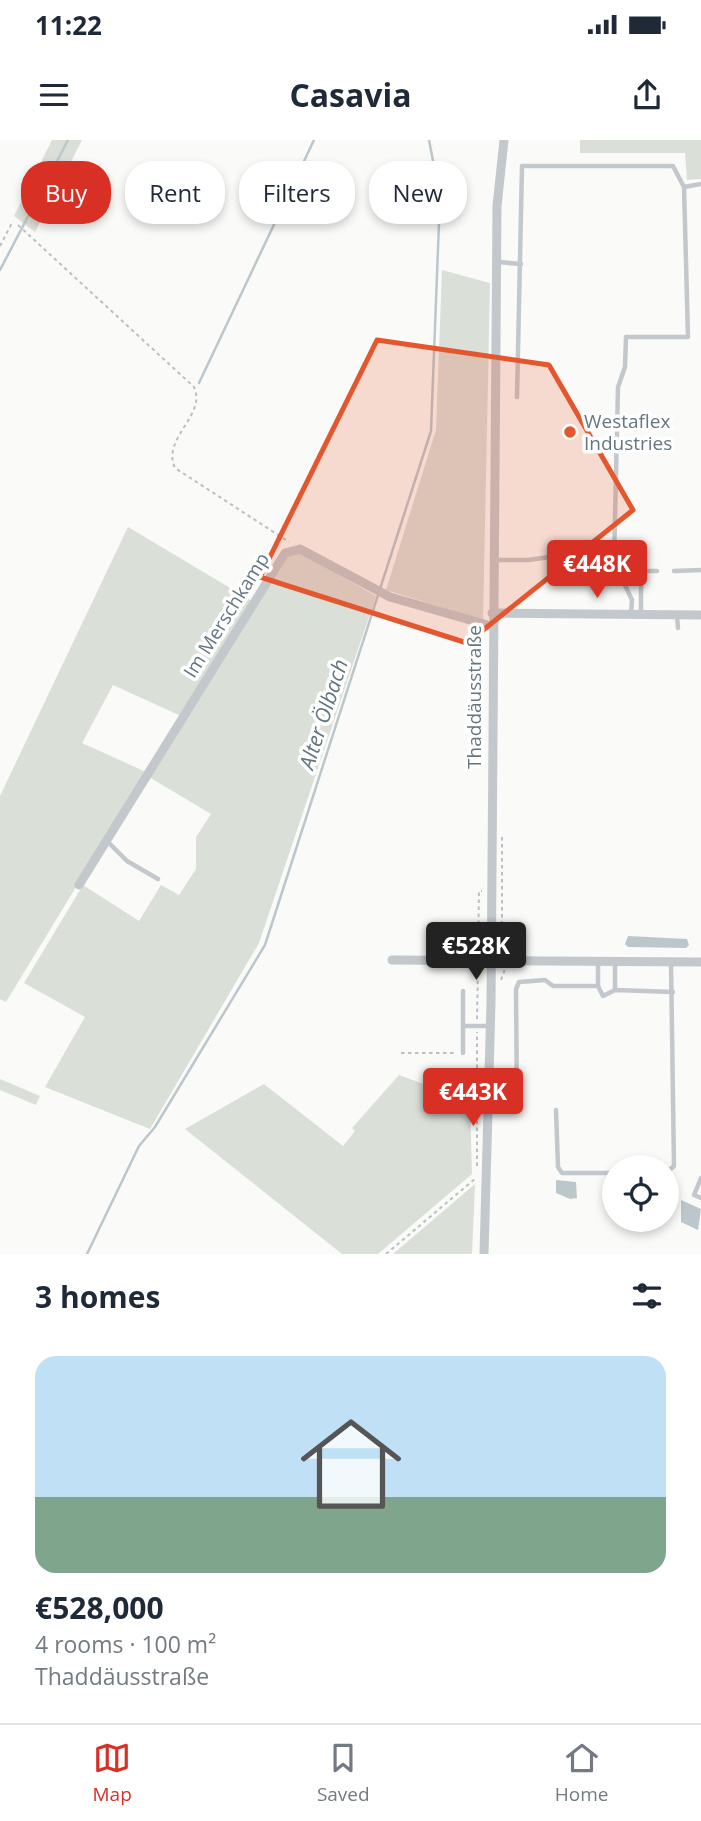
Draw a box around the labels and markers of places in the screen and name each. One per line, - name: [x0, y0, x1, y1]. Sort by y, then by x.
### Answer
- place label: Westaflex Industries: [584, 408, 672, 456]
- marker: Westaflex Industries: [562, 424, 578, 440]
- pin: €448K: [548, 540, 646, 600]
- pin: €528K: [427, 922, 525, 982]
- pin: €443K: [424, 1068, 522, 1128]

